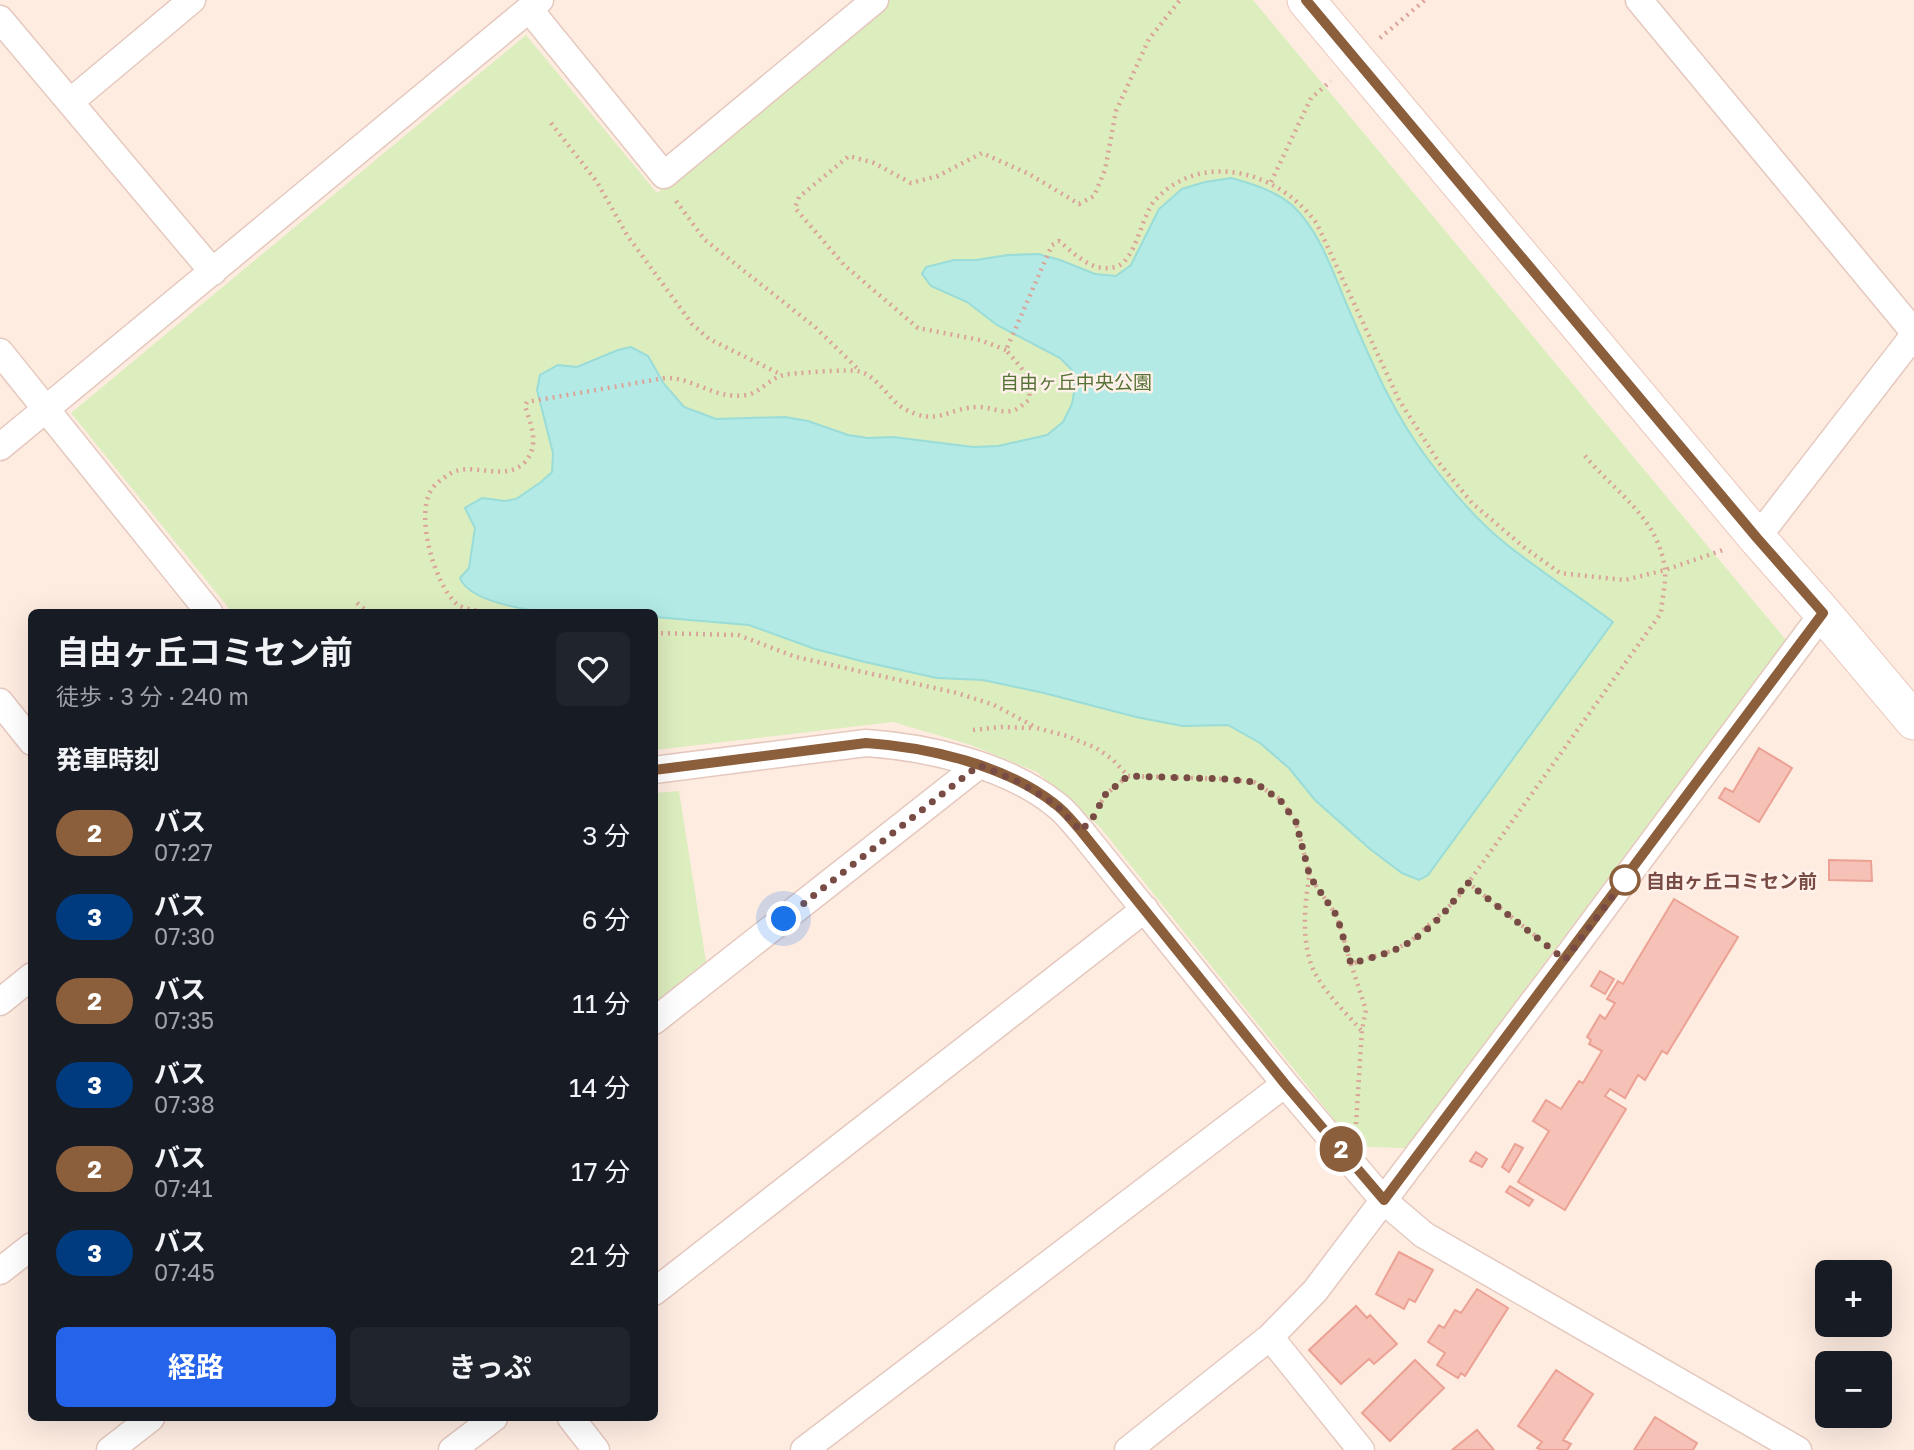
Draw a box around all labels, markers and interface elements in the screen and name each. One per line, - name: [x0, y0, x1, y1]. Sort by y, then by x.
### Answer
- park label: 自由ヶ丘中央公園: [1000, 370, 1152, 393]
- text: 自由ヶ丘コミセン前: [56, 632, 353, 671]
- button: heart: [556, 632, 630, 706]
- text: 徒歩 · 3 分 · 240 m: [56, 682, 249, 710]
- text: 発車時刻: [56, 744, 160, 775]
- text: バス: [154, 806, 206, 837]
- text: 2: [87, 818, 102, 847]
- text: 3 分: [582, 820, 630, 851]
- text: 07:27: [154, 838, 213, 866]
- marker: 自由ヶ丘コミセン前: [1610, 865, 1640, 895]
- place label: 自由ヶ丘コミセン前: [1646, 869, 1817, 892]
- text: バス: [154, 890, 206, 921]
- your location: [766, 901, 801, 936]
- text: 3: [87, 902, 102, 931]
- text: 6 分: [582, 904, 630, 935]
- text: 07:30: [154, 922, 215, 950]
- text: バス: [154, 974, 206, 1005]
- text: 2: [87, 986, 102, 1015]
- text: 11 分: [572, 988, 630, 1019]
- text: 07:35: [154, 1006, 214, 1034]
- text: バス: [154, 1058, 206, 1089]
- text: 3: [87, 1070, 102, 1099]
- text: 14 分: [569, 1072, 630, 1103]
- text: 07:38: [154, 1090, 215, 1118]
- line badge: 2: [1318, 1126, 1364, 1172]
- text: 2: [1334, 1134, 1348, 1163]
- text: バス: [154, 1142, 206, 1173]
- text: 2: [87, 1154, 102, 1183]
- text: 17 分: [571, 1156, 630, 1187]
- text: 07:41: [154, 1174, 213, 1202]
- text: バス: [154, 1226, 206, 1257]
- text: 3: [87, 1238, 102, 1267]
- text: 21 分: [570, 1240, 630, 1271]
- text: 07:45: [154, 1258, 215, 1286]
- map controls: [1815, 1260, 1892, 1428]
- button: +: [1815, 1260, 1892, 1337]
- button: 経路: [56, 1327, 336, 1407]
- button: きっぷ: [350, 1327, 630, 1407]
- button: −: [1815, 1351, 1892, 1428]

